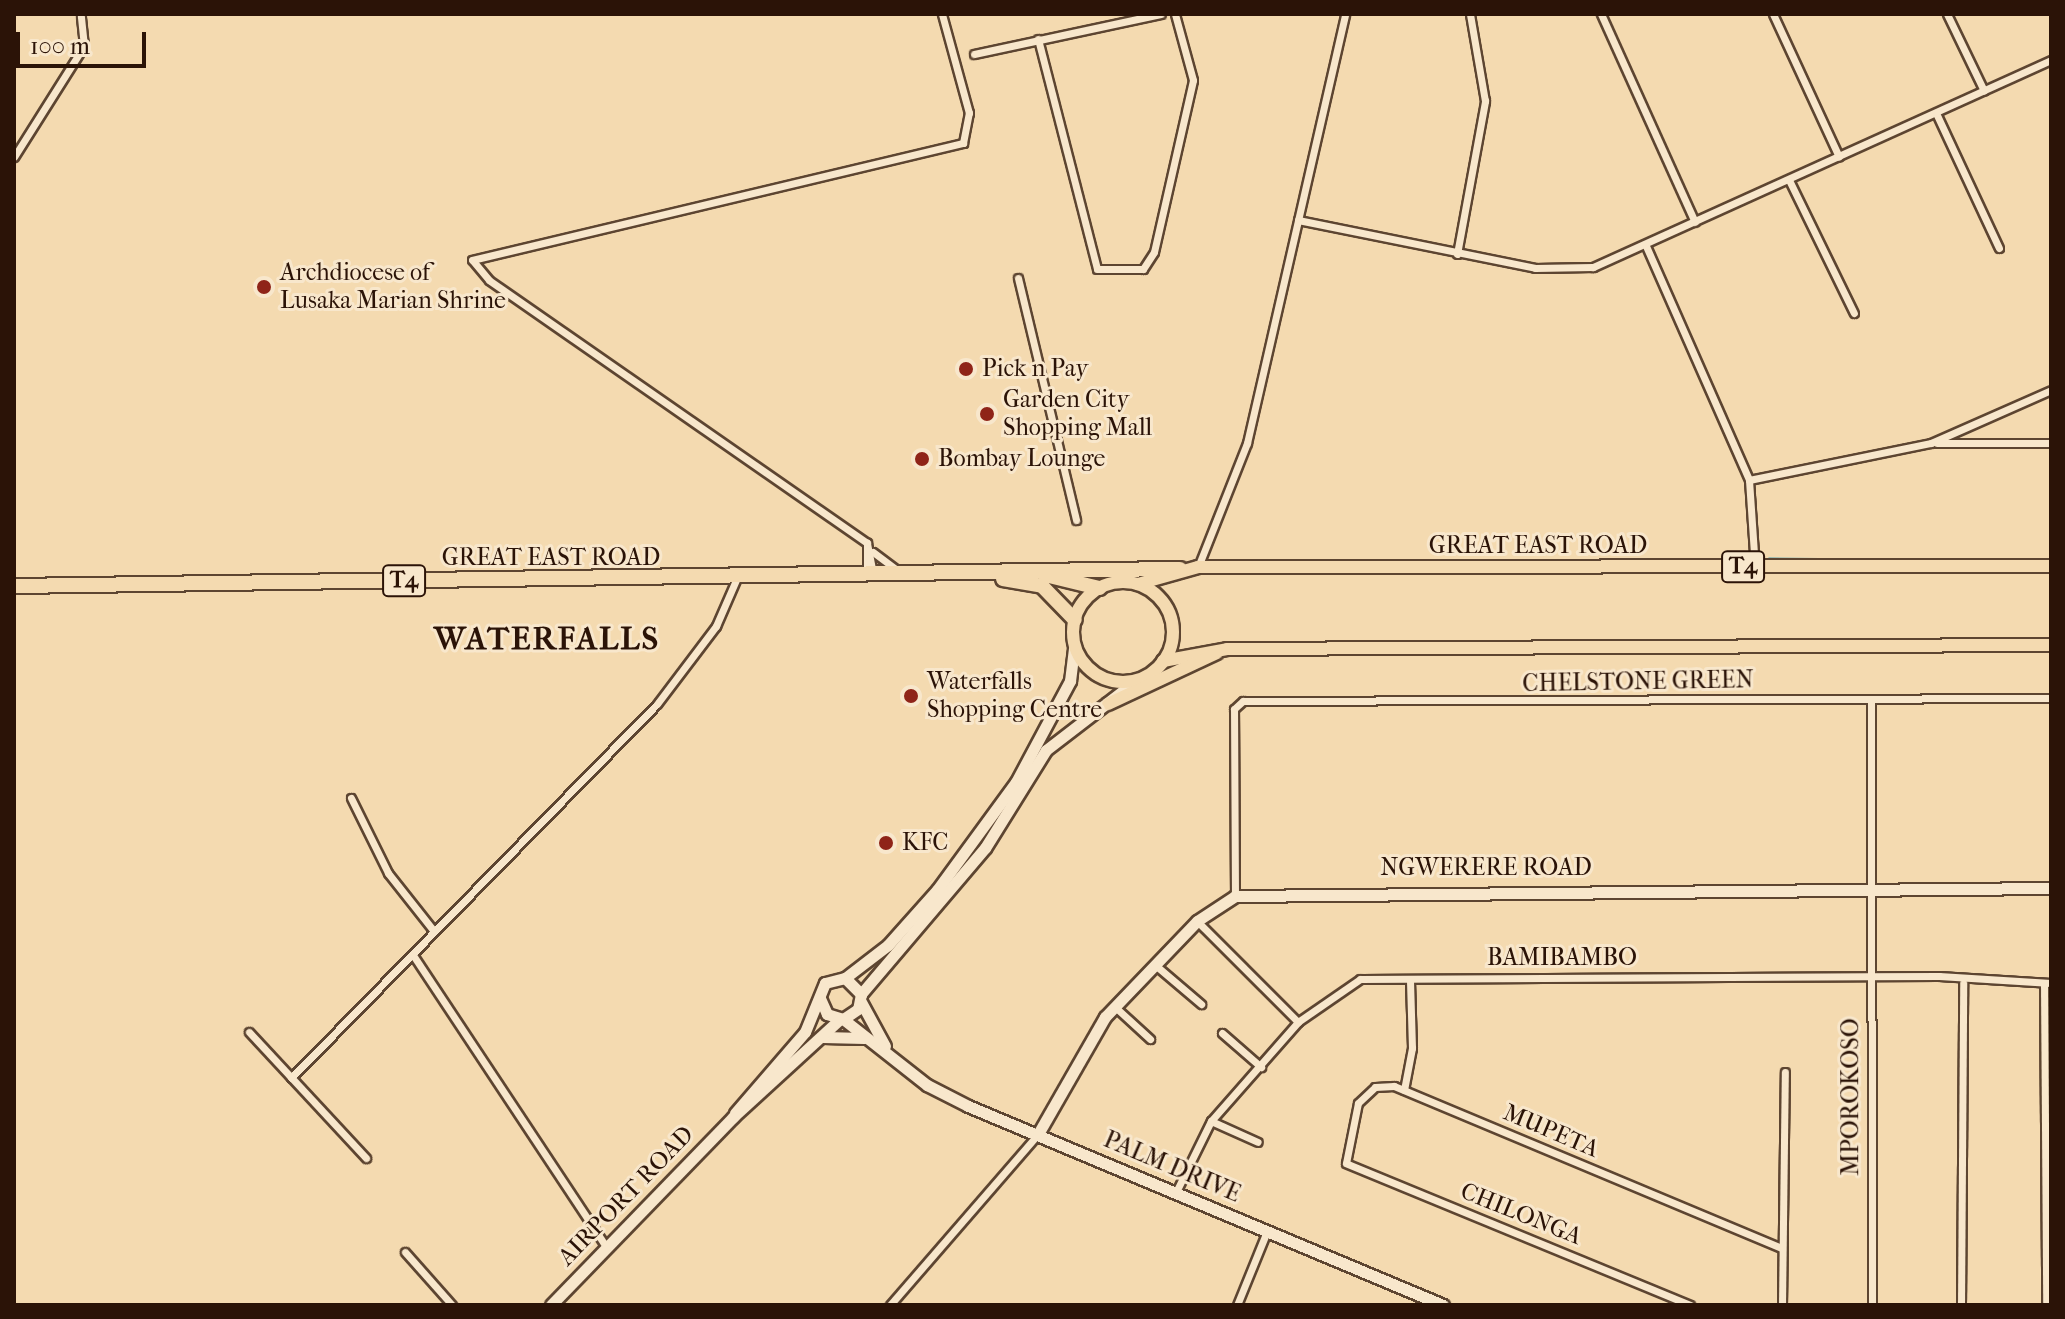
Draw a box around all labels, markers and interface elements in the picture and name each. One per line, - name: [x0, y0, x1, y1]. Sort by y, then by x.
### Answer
- scale bar: [20, 16, 150, 66]
- text: 100 m: [30, 32, 90, 60]
- place label: Archdiocese of Lusaka Marian Shrine: [280, 259, 506, 315]
- marker: Archdiocese of Lusaka Marian Shrine: [255, 278, 273, 296]
- place label: Pick n Pay: [982, 355, 1088, 383]
- marker: Pick n Pay: [957, 360, 975, 378]
- place label: Garden City Shopping Mall: [1003, 386, 1152, 442]
- marker: Garden City Shopping Mall: [978, 405, 996, 423]
- place label: Bombay Lounge: [938, 445, 1105, 473]
- marker: Bombay Lounge: [913, 450, 931, 468]
- street label: GREAT EAST ROAD: [1429, 532, 1647, 560]
- street label: GREAT EAST ROAD: [442, 544, 660, 572]
- road number: T4: [1721, 549, 1765, 585]
- road number: T4: [382, 563, 426, 599]
- district label: WATERFALLS: [434, 620, 660, 658]
- street label: CHELSTONE GREEN: [1522, 666, 1754, 698]
- place label: Waterfalls Shopping Centre: [927, 668, 1102, 724]
- marker: Waterfalls Shopping Centre: [902, 687, 920, 705]
- place label: KFC: [902, 829, 948, 857]
- marker: KFC: [877, 834, 895, 852]
- street label: NGWERERE ROAD: [1380, 854, 1592, 882]
- street label: BAMIBAMBO: [1487, 944, 1637, 972]
- street label: MPOROKOSO: [1837, 1018, 1865, 1176]
- street label: MUPETA: [1499, 1098, 1603, 1164]
- street label: AIRPORT ROAD: [552, 1120, 700, 1272]
- street label: PALM DRIVE: [1099, 1125, 1245, 1209]
- street label: CHILONGA: [1456, 1177, 1586, 1251]

